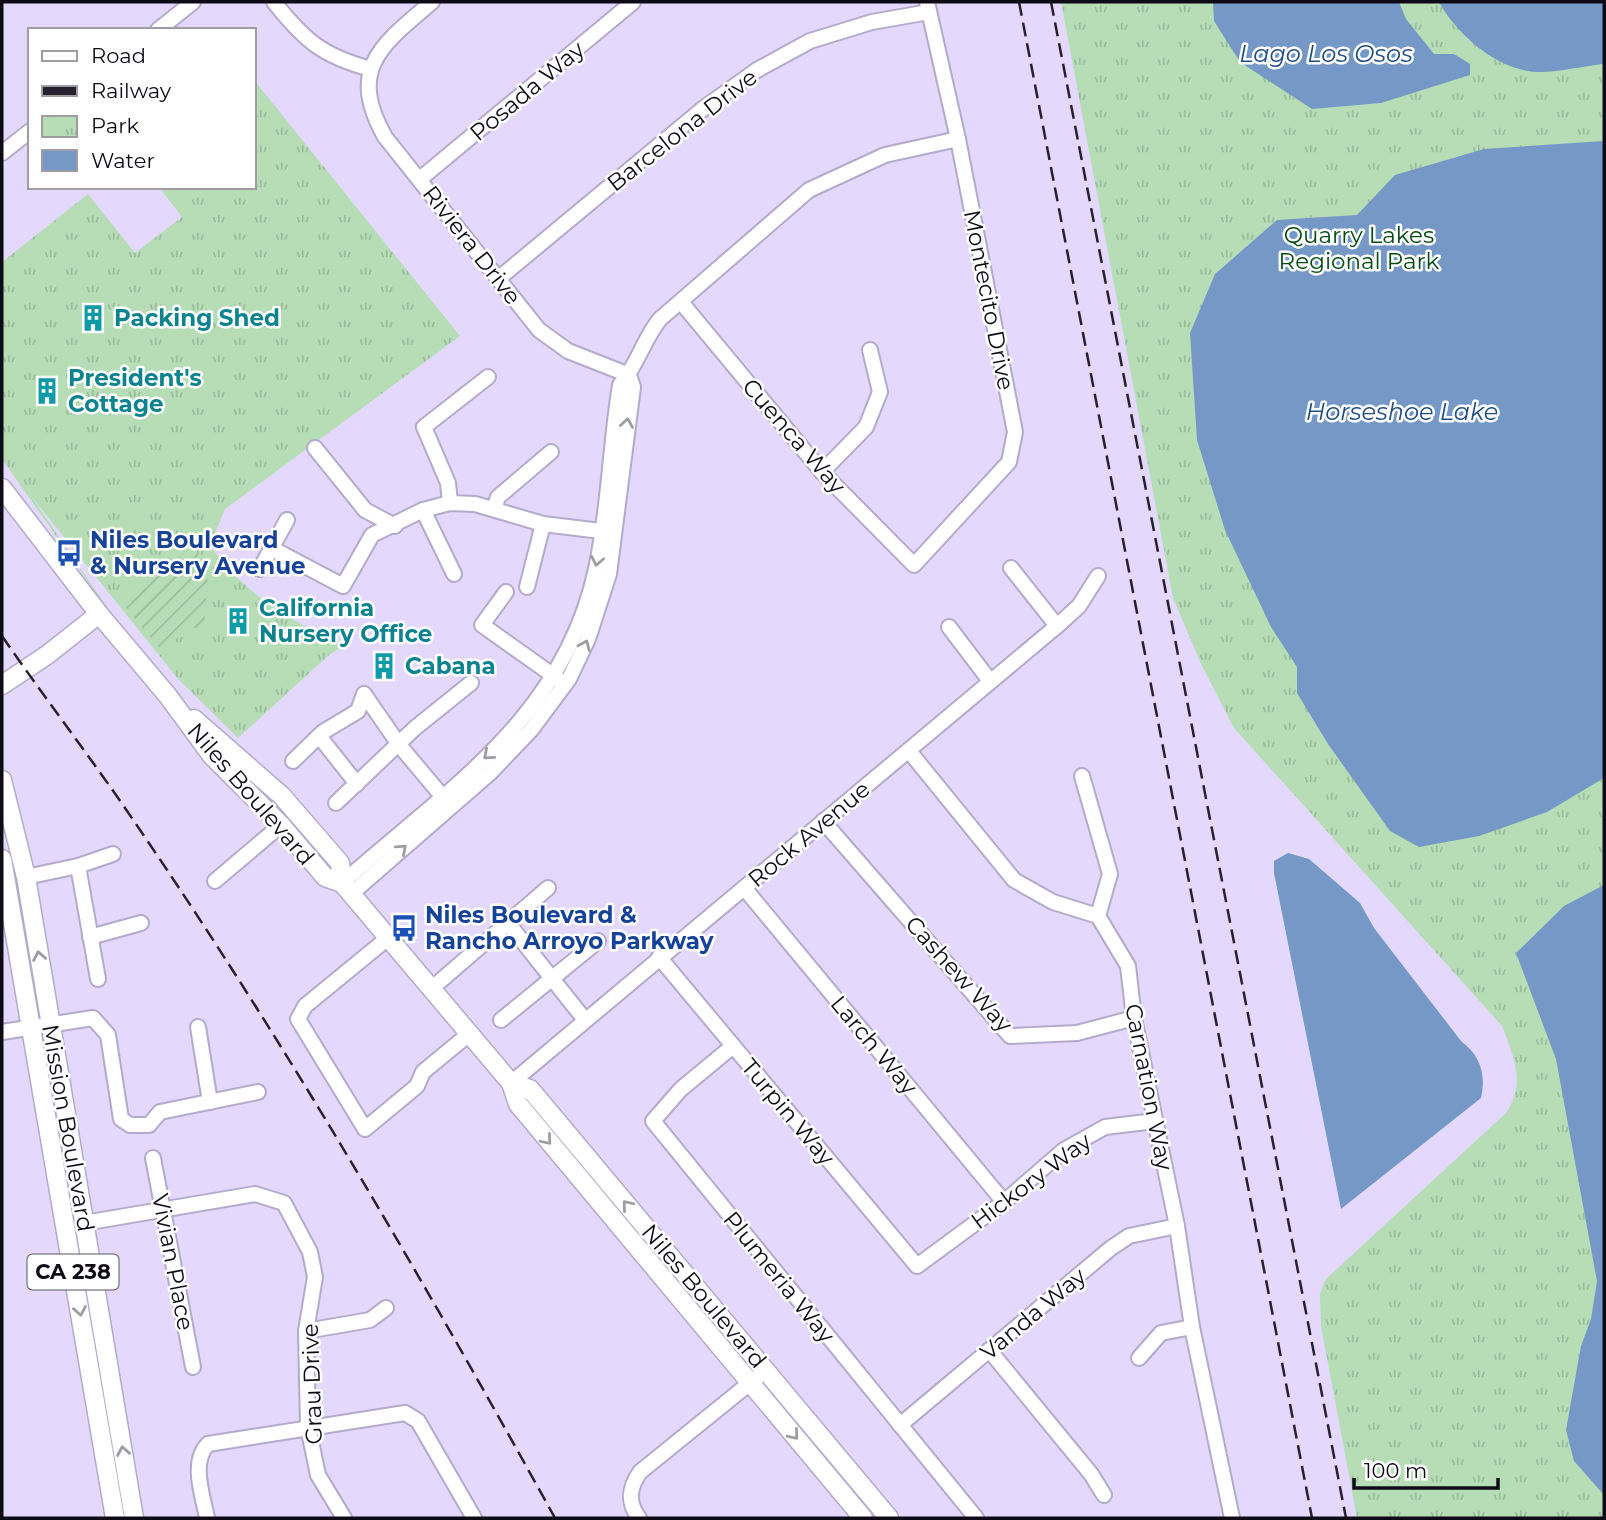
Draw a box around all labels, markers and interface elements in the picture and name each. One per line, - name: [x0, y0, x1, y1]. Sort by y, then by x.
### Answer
- legend: [28, 28, 256, 189]
- street label: Posada Way: [464, 35, 590, 147]
- water label: Lago Los Osos: [1239, 39, 1413, 68]
- text: Road: [91, 43, 146, 68]
- street label: Barcelona Drive: [601, 63, 763, 197]
- text: Railway: [91, 78, 172, 103]
- text: Park: [91, 113, 139, 138]
- text: Water: [91, 148, 155, 173]
- street label: Riviera Drive: [417, 180, 527, 310]
- street label: Montecito Drive: [958, 207, 1020, 393]
- park label: Quarry Lakes Regional Park: [1279, 221, 1440, 275]
- building icon: Packing Shed: [78, 303, 108, 333]
- place label: Packing Shed: [114, 304, 280, 332]
- place label: President's Cottage: [68, 364, 202, 418]
- street label: Cuenca Way: [736, 373, 852, 500]
- building icon: President's Cottage: [32, 376, 62, 406]
- water label: Horseshoe Lake: [1306, 397, 1498, 426]
- one-way arrow: [620, 417, 635, 429]
- place label: Niles Boulevard & Nursery Avenue: [90, 526, 306, 580]
- bus stop icon: Niles Boulevard & Nursery Avenue: [54, 538, 84, 568]
- one-way arrow: [590, 555, 605, 567]
- place label: California Nursery Office: [259, 594, 432, 648]
- building icon: California Nursery Office: [223, 606, 253, 636]
- one-way arrow: [577, 640, 591, 652]
- building icon: Cabana: [369, 651, 399, 681]
- place label: Cabana: [405, 652, 496, 680]
- street label: Niles Boulevard: [182, 717, 320, 871]
- one-way arrow: [483, 747, 496, 759]
- street label: Rock Avenue: [742, 775, 876, 893]
- one-way arrow: [394, 845, 407, 857]
- place label: Niles Boulevard & Rancho Arroyo Parkway: [425, 901, 714, 955]
- street label: Cashew Way: [900, 910, 1019, 1038]
- bus stop icon: Niles Boulevard & Rancho Arroyo Parkway: [389, 913, 419, 943]
- one-way arrow: [32, 950, 47, 962]
- street label: Larch Way: [825, 990, 924, 1100]
- street label: Carnation Way: [1119, 1001, 1179, 1173]
- street label: Mission Boulevard: [36, 1022, 100, 1234]
- street label: Turpin Way: [735, 1053, 841, 1171]
- street label: Hickory Way: [966, 1127, 1097, 1235]
- one-way arrow: [539, 1131, 551, 1144]
- street label: Vivian Place: [146, 1191, 200, 1333]
- one-way arrow: [623, 1200, 635, 1213]
- street label: Plumeria Way: [717, 1206, 841, 1349]
- street label: Niles Boulevard: [636, 1218, 772, 1374]
- road number: CA 238: [28, 1254, 119, 1290]
- street label: Vanda Way: [975, 1261, 1092, 1366]
- one-way arrow: [72, 1305, 87, 1317]
- street label: Grau Drive: [296, 1323, 328, 1445]
- one-way arrow: [786, 1426, 798, 1439]
- one-way arrow: [116, 1445, 131, 1457]
- scale bar: [1354, 1446, 1498, 1490]
- text: 100 m: [1364, 1458, 1427, 1483]

